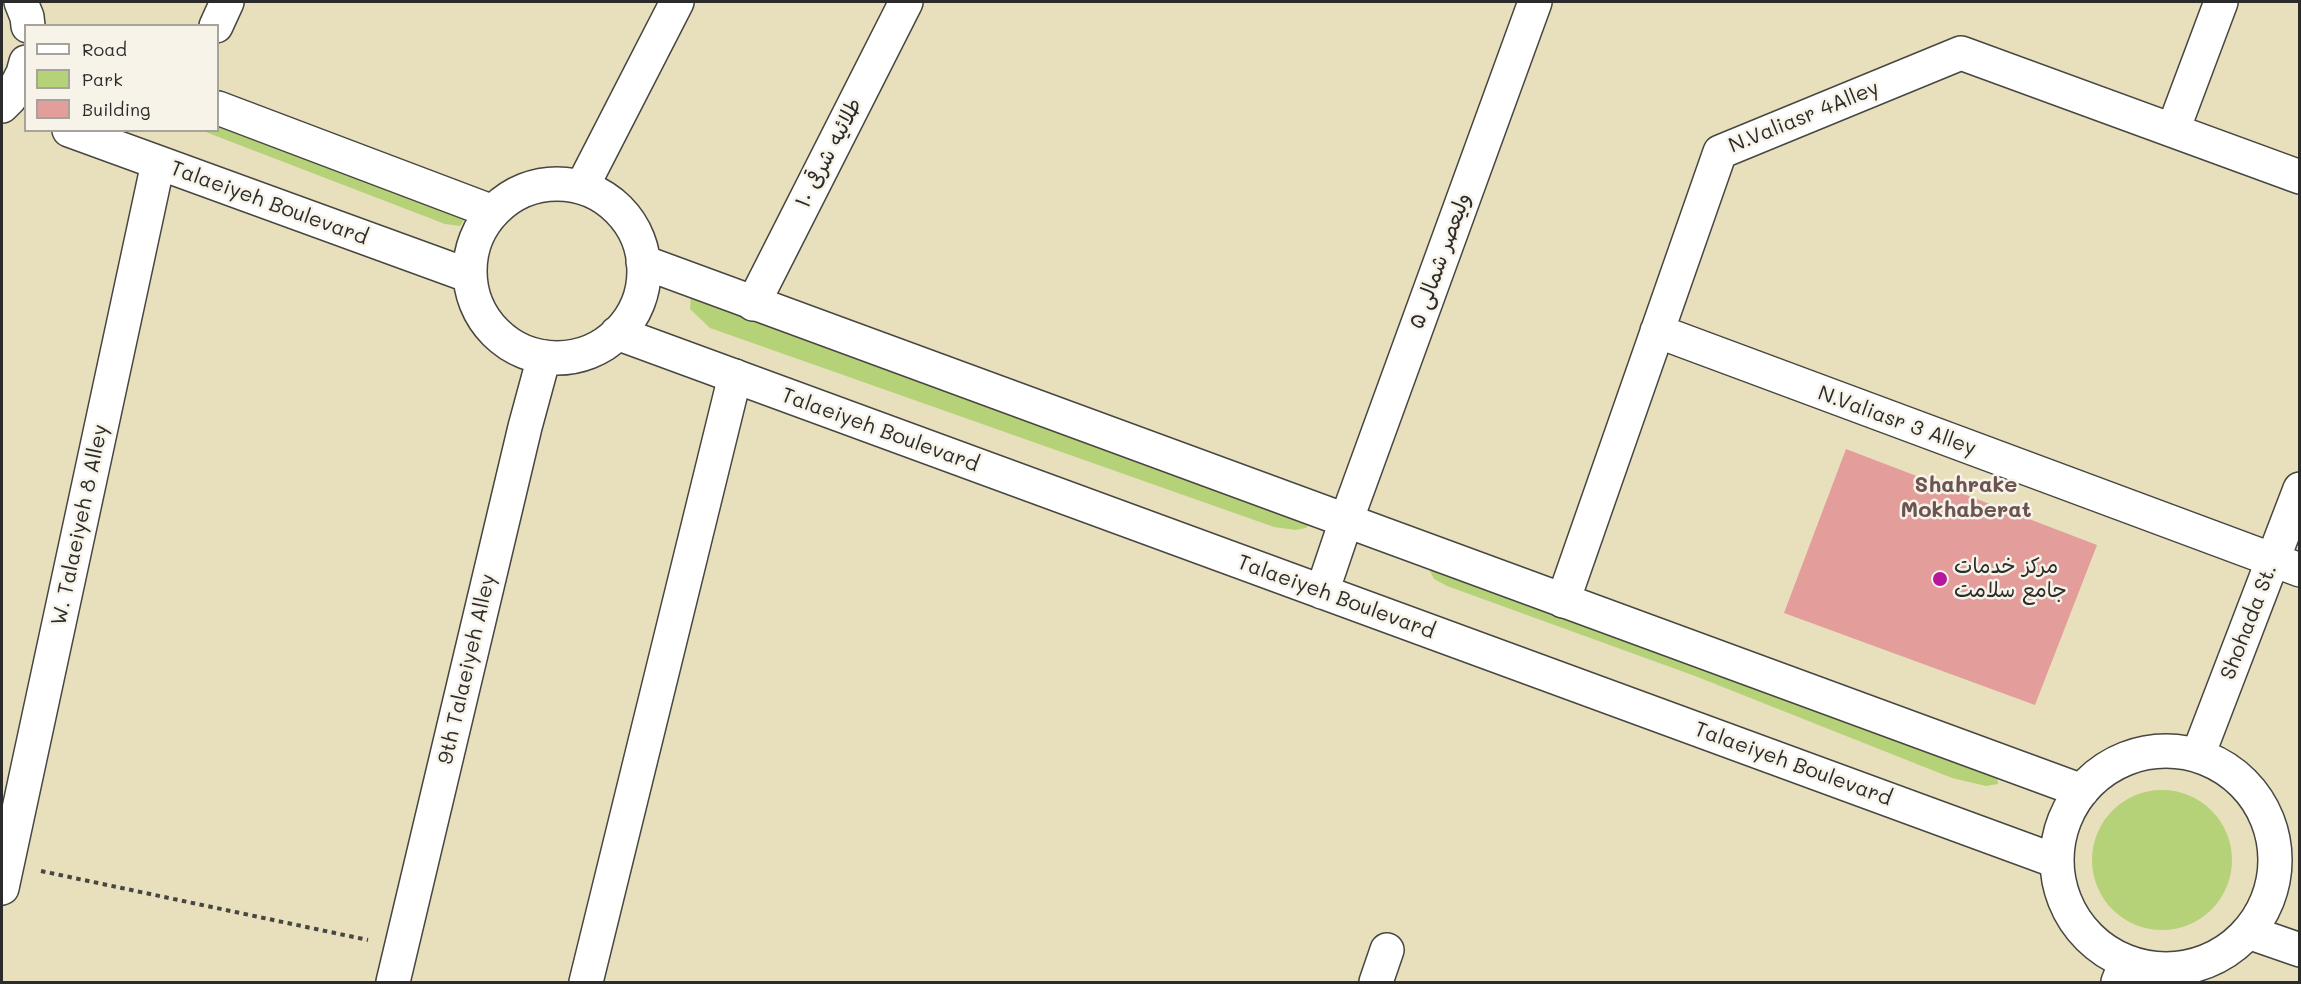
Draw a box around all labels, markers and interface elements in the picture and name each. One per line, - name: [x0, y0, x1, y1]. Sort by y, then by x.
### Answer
- legend: [24, 24, 219, 132]
- text: Road: [82, 37, 127, 61]
- text: Park: [82, 67, 123, 91]
- street label: N.Valiasr 4Alley: [1725, 75, 1883, 159]
- street label: طلائیه شرقی ۱۰: [791, 94, 867, 212]
- text: Building: [82, 97, 150, 121]
- street label: Talaeiyeh Boulevard: [167, 156, 371, 250]
- street label: ولیعصر شمالی ۵: [1404, 190, 1476, 332]
- street label: N.Valiasr 3 Alley: [1814, 381, 1980, 461]
- street label: Talaeiyeh Boulevard: [778, 383, 982, 477]
- street label: W. Talaeiyeh 8 Alley: [46, 422, 114, 628]
- district label: Shahrake Mokhaberat: [1900, 472, 2032, 524]
- street label: Talaeiyeh Boulevard: [1234, 550, 1438, 644]
- place label: مرکز خدمات جامع سلامت: [1954, 554, 2067, 604]
- street label: Shohada St.: [2215, 561, 2283, 683]
- marker: مرکز خدمات جامع سلامت: [1931, 570, 1949, 588]
- street label: 9th Talaeiyeh Alley: [433, 571, 501, 767]
- street label: Talaeiyeh Boulevard: [1691, 717, 1895, 811]

